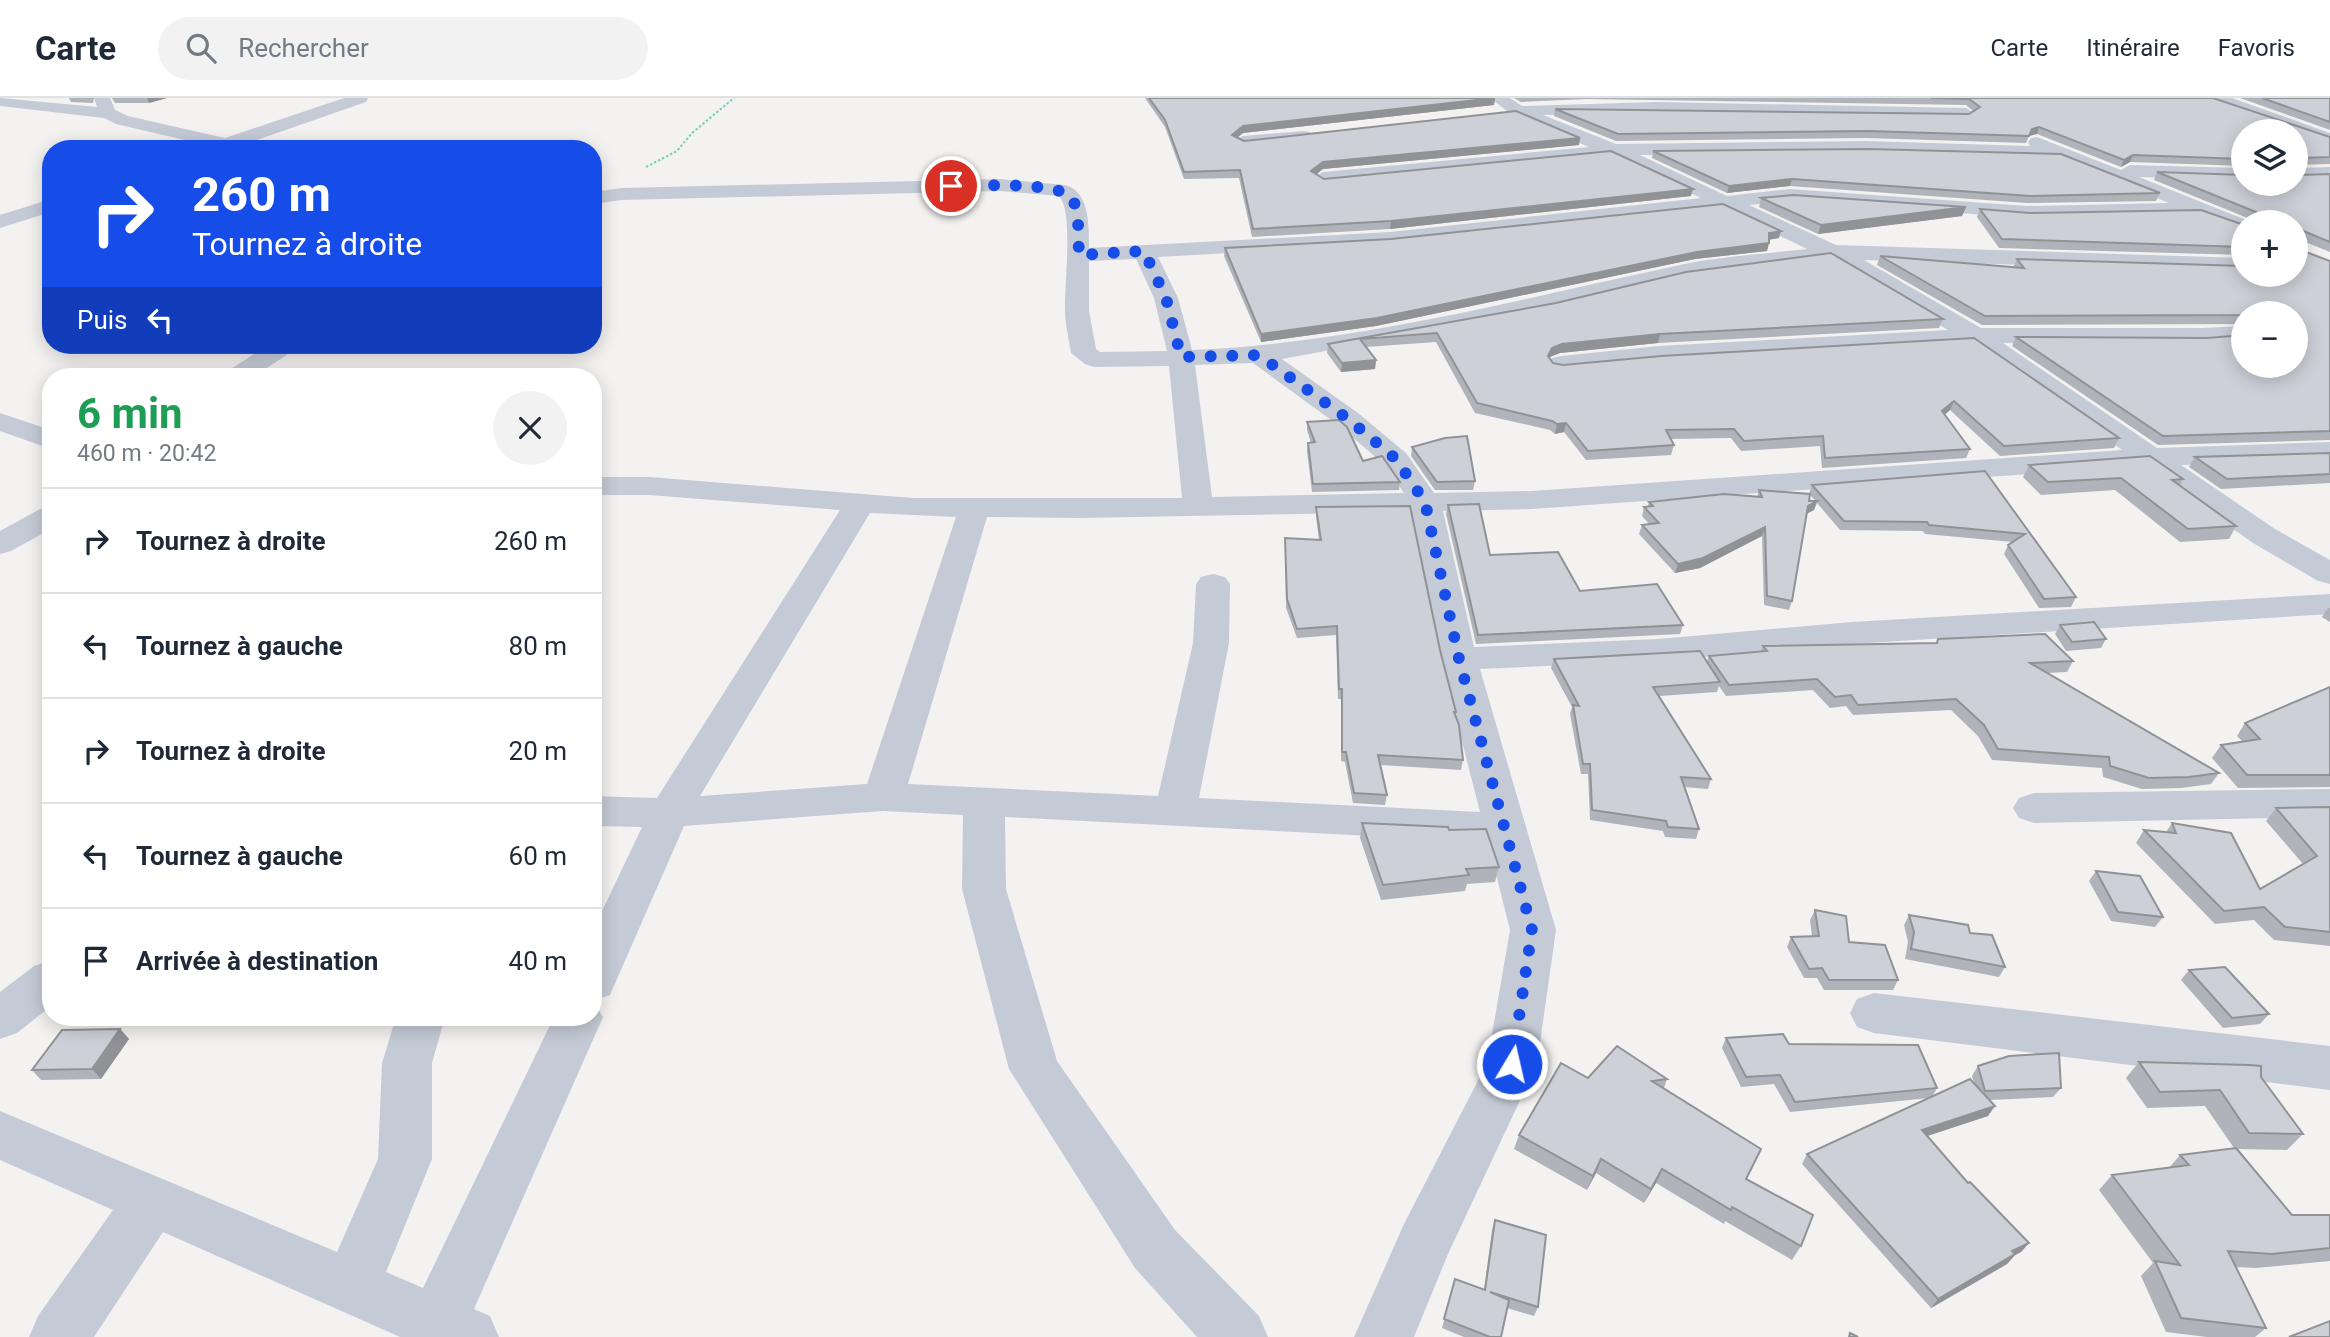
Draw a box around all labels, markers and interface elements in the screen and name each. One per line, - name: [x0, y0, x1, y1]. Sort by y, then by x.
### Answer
- search box: [158, 17, 648, 80]
- text: Carte: [35, 29, 116, 68]
- icon: search: [182, 29, 220, 67]
- text: Rechercher: [238, 33, 369, 63]
- text: Carte: [1990, 34, 2048, 62]
- text: Itinéraire: [2086, 34, 2180, 62]
- text: Favoris: [2218, 34, 2295, 62]
- map controls: [2231, 119, 2308, 378]
- button: layers: [2231, 119, 2308, 196]
- pin: [921, 156, 981, 216]
- text: 260 m: [192, 166, 331, 223]
- icon: arrive: [932, 167, 970, 205]
- icon: right: [77, 168, 168, 259]
- button: +: [2231, 210, 2308, 287]
- text: Tournez à droite: [192, 225, 422, 263]
- icon: left: [141, 301, 179, 339]
- button: −: [2231, 301, 2308, 378]
- text: Puis: [77, 305, 127, 335]
- text: 6 min: [77, 389, 183, 438]
- button: close: [493, 391, 567, 465]
- text: 460 m · 20:42: [77, 440, 216, 467]
- icon: right: [77, 522, 115, 560]
- text: Tournez à droite: [136, 526, 326, 556]
- text: 260 m: [494, 526, 567, 556]
- icon: left: [77, 627, 115, 665]
- text: Tournez à gauche: [136, 631, 343, 661]
- text: 80 m: [509, 631, 567, 661]
- icon: right: [77, 732, 115, 770]
- text: Tournez à droite: [136, 736, 326, 766]
- text: 20 m: [509, 736, 567, 766]
- icon: left: [77, 837, 115, 875]
- text: Tournez à gauche: [136, 841, 343, 871]
- text: 60 m: [509, 841, 567, 871]
- icon: arrive: [77, 942, 115, 980]
- text: Arrivée à destination: [136, 946, 378, 976]
- text: 40 m: [509, 946, 567, 976]
- position arrow: [1475, 1027, 1549, 1101]

